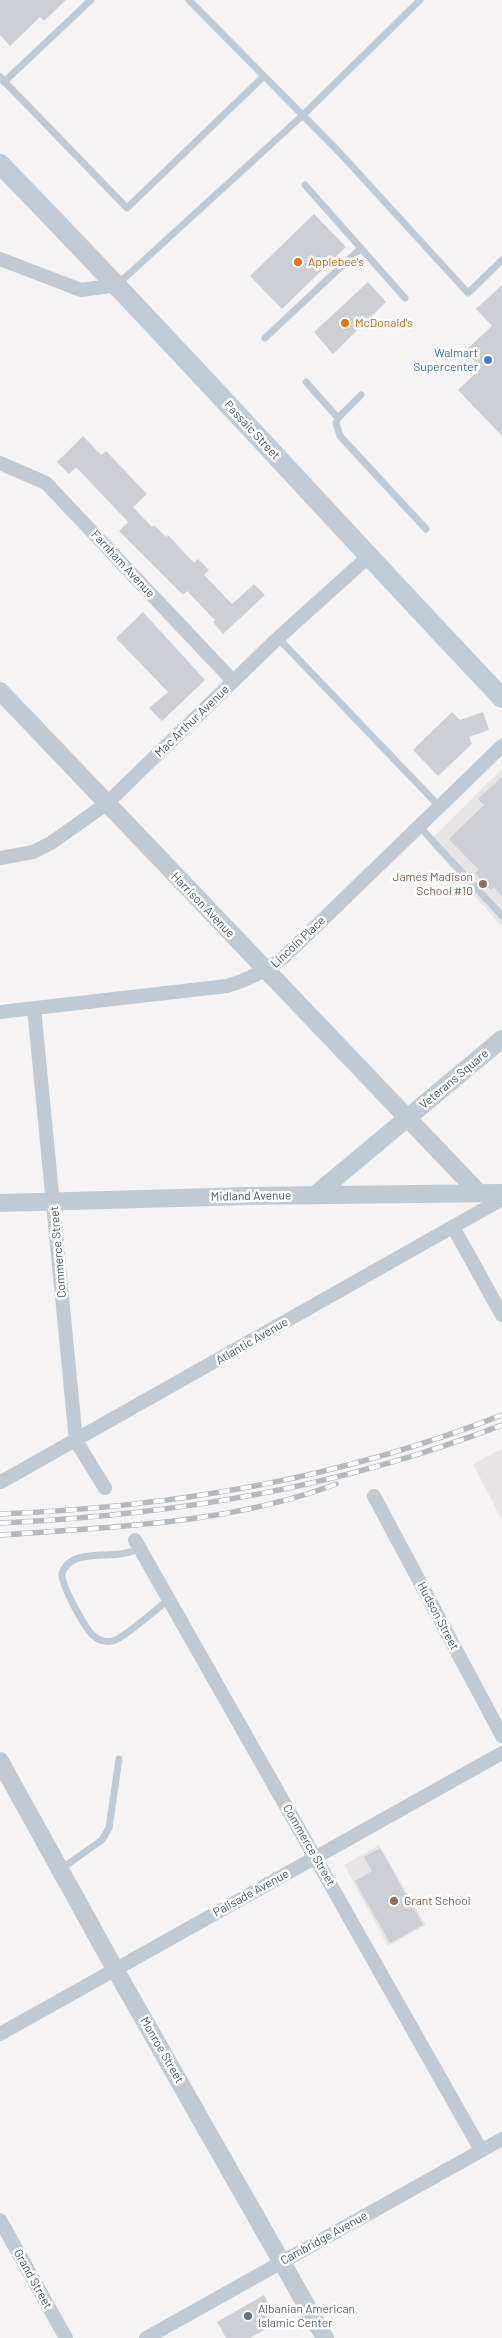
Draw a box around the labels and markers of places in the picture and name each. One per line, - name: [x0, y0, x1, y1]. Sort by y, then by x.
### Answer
- place label: Applebee's: [308, 255, 364, 269]
- marker: Applebee's: [292, 256, 304, 268]
- place label: McDonald's: [355, 316, 413, 330]
- marker: McDonald's: [339, 317, 351, 329]
- place label: Walmart Supercenter: [413, 346, 478, 374]
- marker: Walmart Supercenter: [482, 354, 494, 366]
- place label: James Madison School #10: [393, 870, 473, 898]
- marker: James Madison School #10: [477, 878, 489, 890]
- place label: Grant School: [404, 1894, 471, 1908]
- marker: Grant School: [388, 1895, 400, 1907]
- place label: Albanian American Islamic Center: [258, 2302, 355, 2330]
- marker: Albanian American Islamic Center: [242, 2310, 254, 2322]

